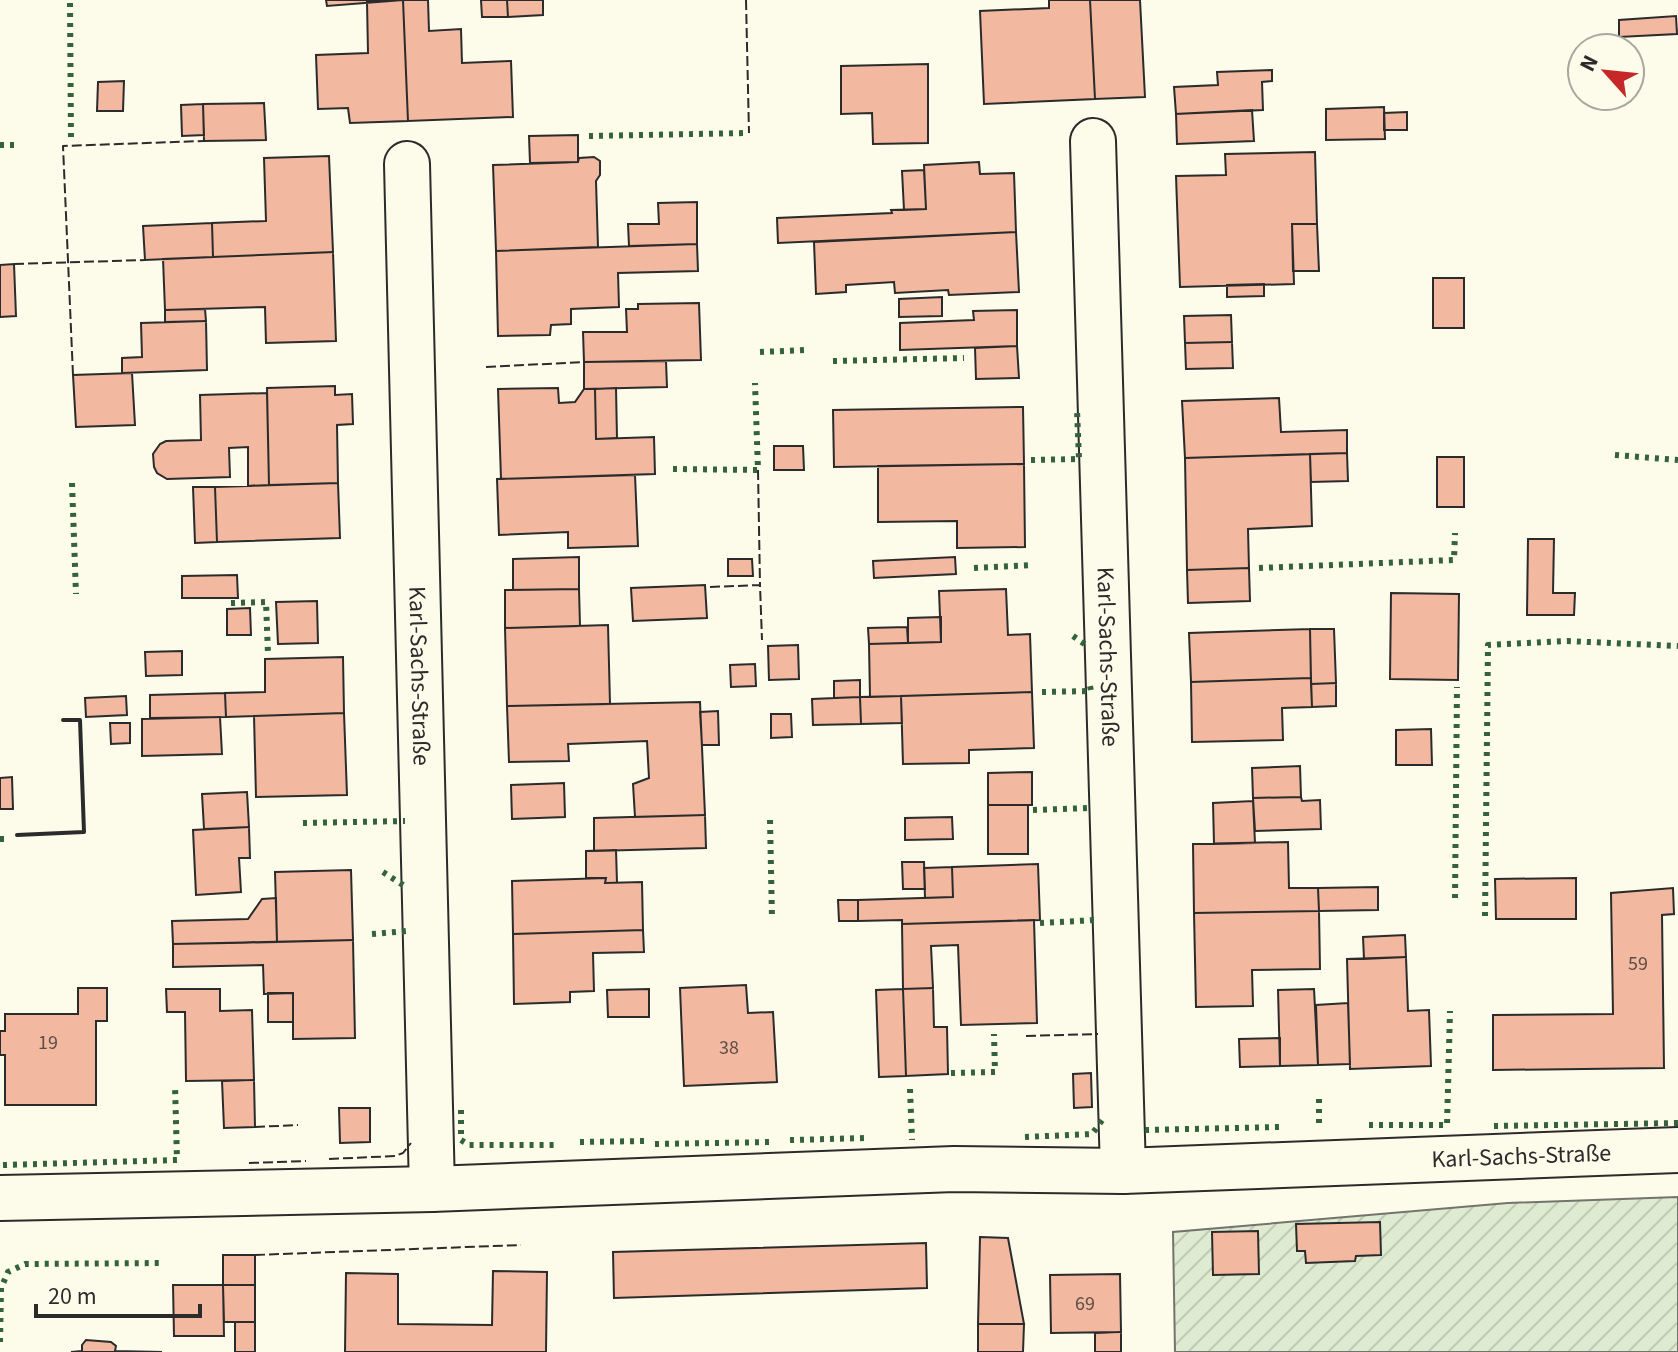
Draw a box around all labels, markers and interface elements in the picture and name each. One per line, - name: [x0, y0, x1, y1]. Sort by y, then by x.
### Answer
- north arrow: [1566, 32, 1646, 112]
- text: N: [1571, 50, 1607, 77]
- street label: Karl-Sachs-Straße: [1088, 566, 1128, 747]
- street label: Karl-Sachs-Straße: [400, 586, 439, 766]
- house number: 59: [1628, 950, 1648, 978]
- house number: 19: [38, 1029, 58, 1057]
- house number: 38: [719, 1034, 739, 1062]
- street label: Karl-Sachs-Straße: [1431, 1135, 1612, 1177]
- scale bar: [36, 1268, 200, 1318]
- text: 20 m: [48, 1279, 97, 1314]
- house number: 69: [1075, 1290, 1095, 1318]

